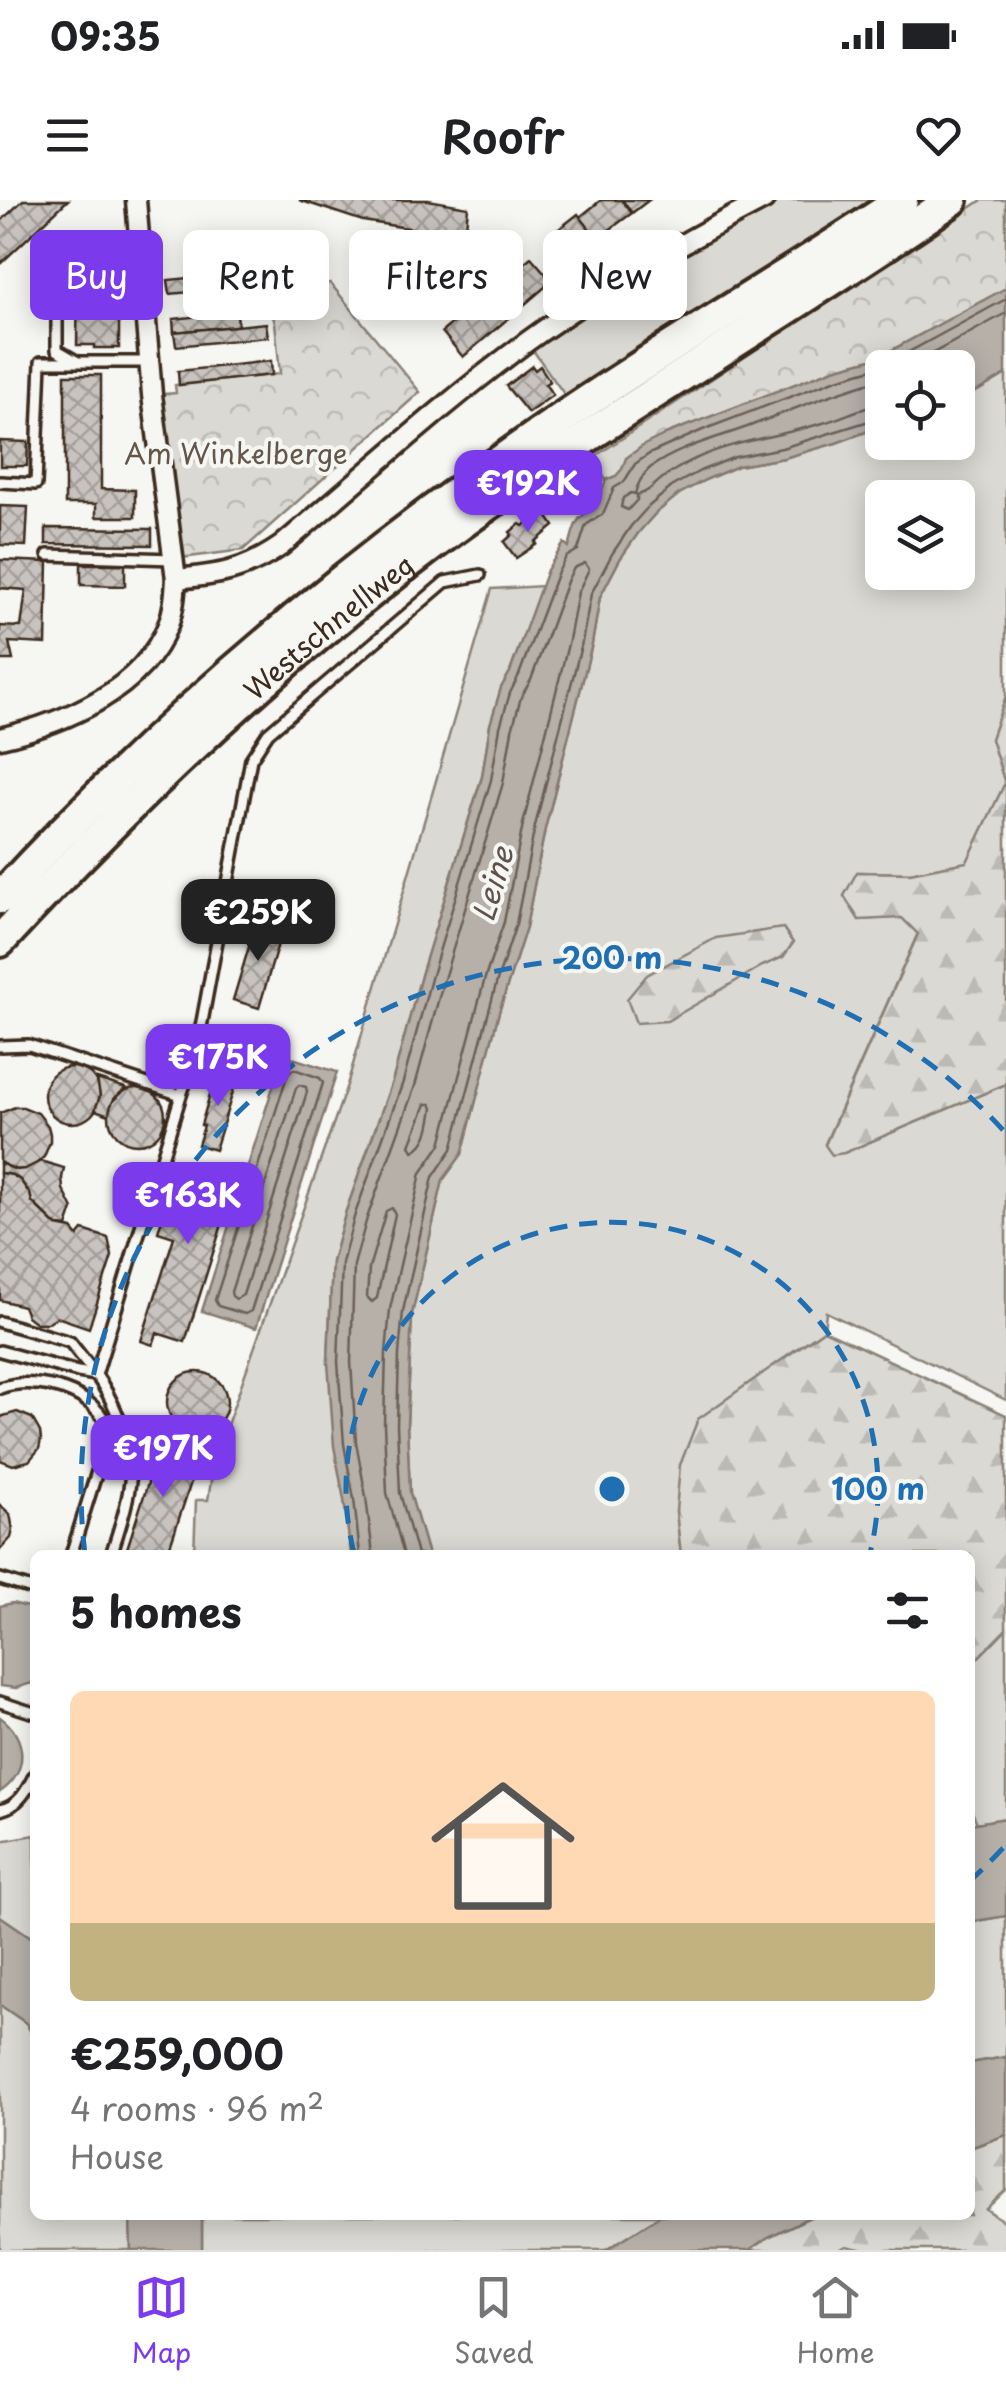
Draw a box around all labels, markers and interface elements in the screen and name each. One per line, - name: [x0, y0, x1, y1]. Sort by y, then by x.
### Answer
- text: 09:35: [50, 7, 161, 64]
- text: Roofr: [441, 101, 565, 169]
- icon: menu: [40, 108, 95, 163]
- icon: heart: [911, 108, 966, 163]
- chip: Buy: [30, 230, 163, 320]
- chip: Rent: [183, 230, 329, 320]
- chip: Filters: [349, 230, 523, 320]
- chip: New: [543, 230, 687, 320]
- map controls: [865, 350, 975, 590]
- button: locate: [865, 350, 975, 460]
- park label: Am Winkelberge: [124, 431, 348, 474]
- pin: €192K: [458, 450, 598, 535]
- text: €192K: [476, 458, 580, 506]
- button: layers: [865, 480, 975, 590]
- street label: Westschnellweg: [233, 543, 423, 710]
- water label: Leine: [460, 840, 524, 926]
- pin: €259K: [188, 879, 328, 964]
- text: €259K: [203, 887, 313, 935]
- text: 200 m: [562, 934, 662, 979]
- pin: €175K: [148, 1024, 288, 1109]
- text: €175K: [167, 1032, 269, 1080]
- pin: €163K: [118, 1162, 258, 1247]
- text: €163K: [135, 1170, 241, 1218]
- pin: €197K: [93, 1415, 233, 1500]
- text: €197K: [113, 1423, 213, 1471]
- text: 100 m: [831, 1465, 925, 1510]
- centre of rings: [594, 1471, 630, 1507]
- text: 5 homes: [70, 1579, 242, 1642]
- icon: filters: [880, 1583, 935, 1638]
- icon: home: [413, 1756, 593, 1936]
- text: €259,000: [70, 2021, 284, 2084]
- text: 4 rooms · 96 m²: [70, 2084, 324, 2132]
- text: House: [70, 2132, 164, 2180]
- tab: Map: [131, 2270, 191, 2373]
- tab: Saved: [454, 2270, 534, 2373]
- tab: Home: [797, 2270, 875, 2373]

